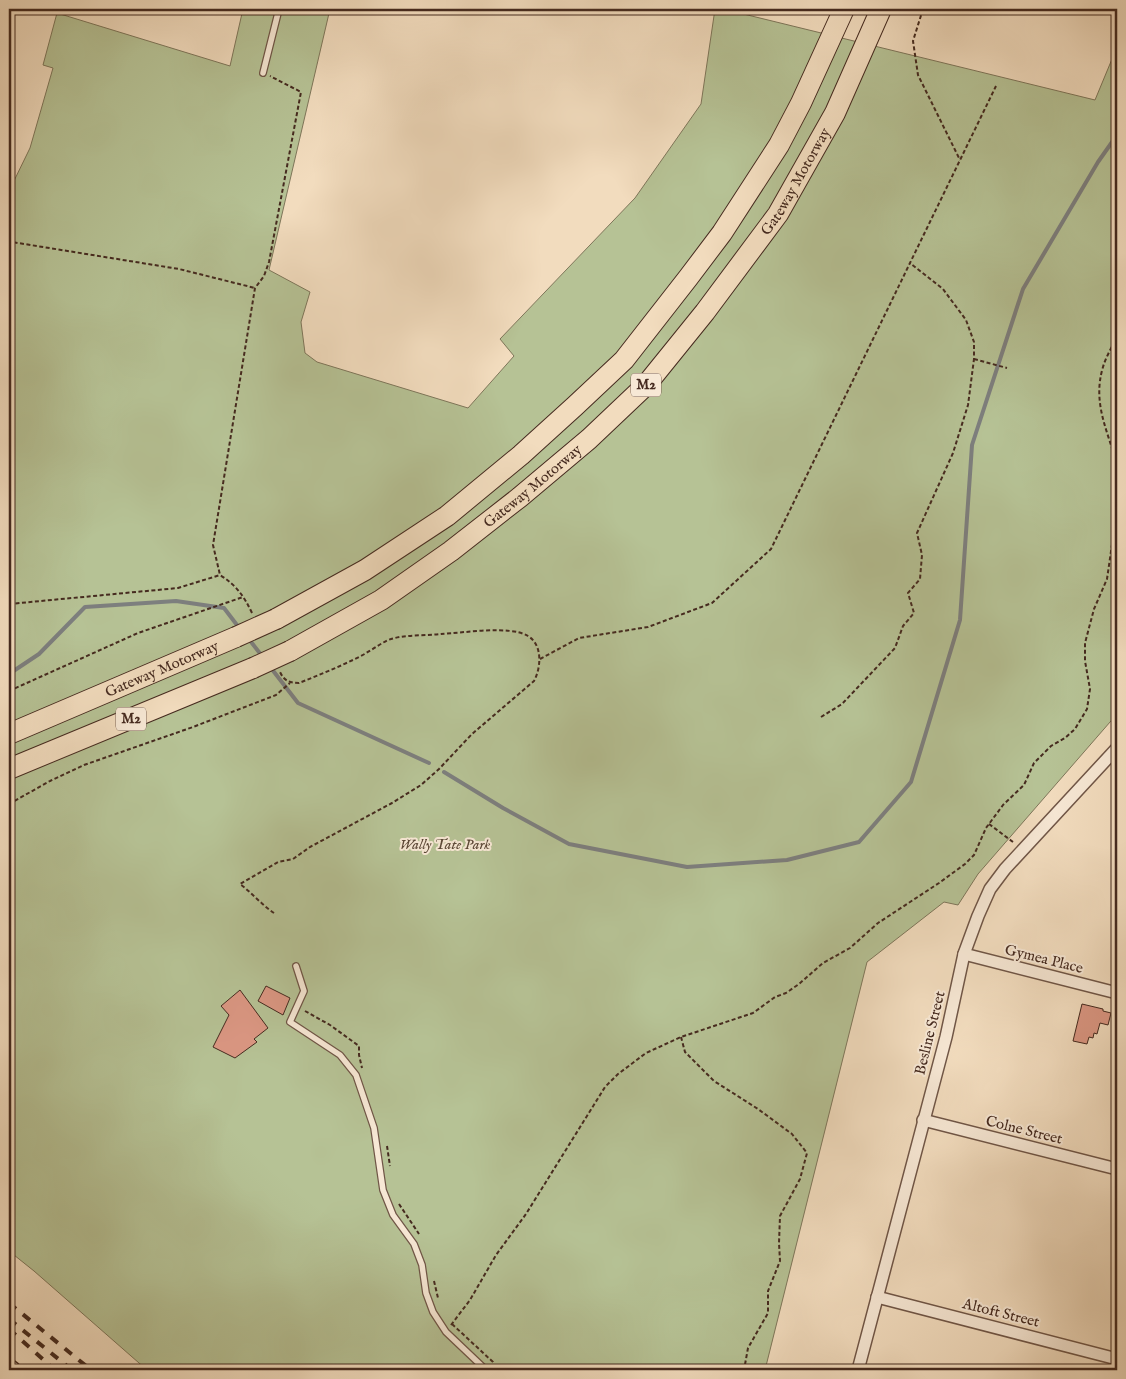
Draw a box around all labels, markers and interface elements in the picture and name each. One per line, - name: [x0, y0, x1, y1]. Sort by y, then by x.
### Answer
- street label: Gateway Motorway: [756, 124, 835, 239]
- road number: M2: [631, 374, 661, 396]
- street label: Gateway Motorway: [479, 439, 586, 532]
- street label: Gateway Motorway: [102, 636, 222, 701]
- road number: M2: [116, 708, 146, 731]
- park label: Wally Tate Park: [400, 835, 490, 854]
- street label: Gymea Place: [1003, 940, 1085, 978]
- street label: Besline Street: [910, 989, 950, 1077]
- street label: Colne Street: [984, 1111, 1064, 1149]
- street label: Altoft Street: [960, 1294, 1041, 1332]

